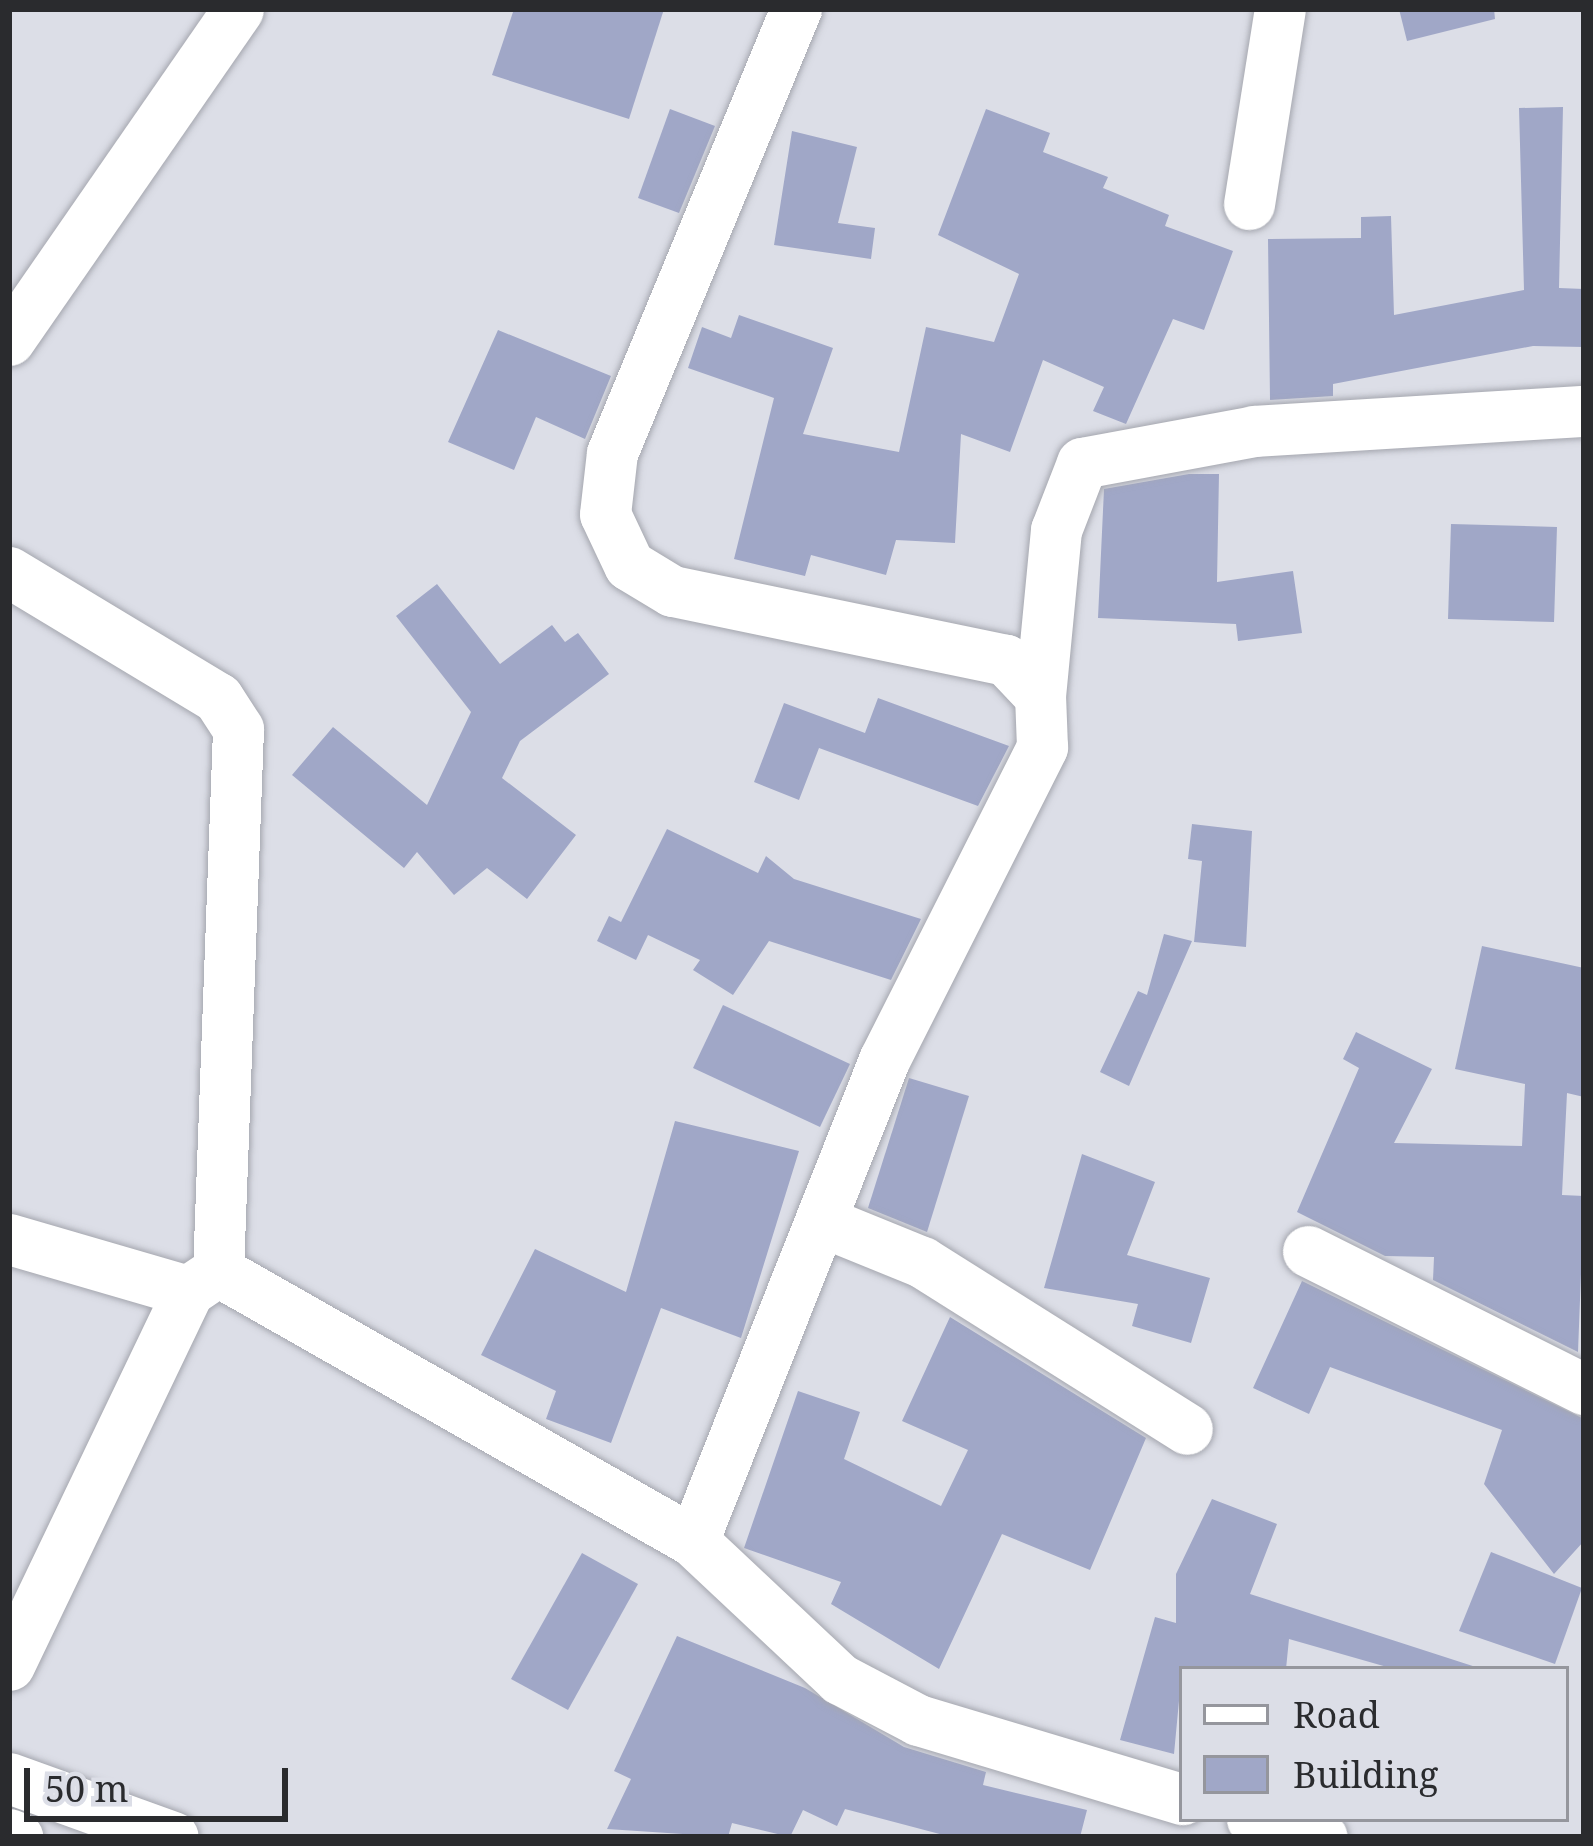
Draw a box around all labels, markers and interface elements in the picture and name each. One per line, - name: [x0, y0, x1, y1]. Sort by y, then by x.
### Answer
- legend: [1179, 1666, 1569, 1822]
- text: Road: [1293, 1690, 1380, 1739]
- scale bar: [30, 1744, 294, 1818]
- text: Building: [1293, 1750, 1438, 1799]
- text: 50 m: [45, 1764, 129, 1813]

